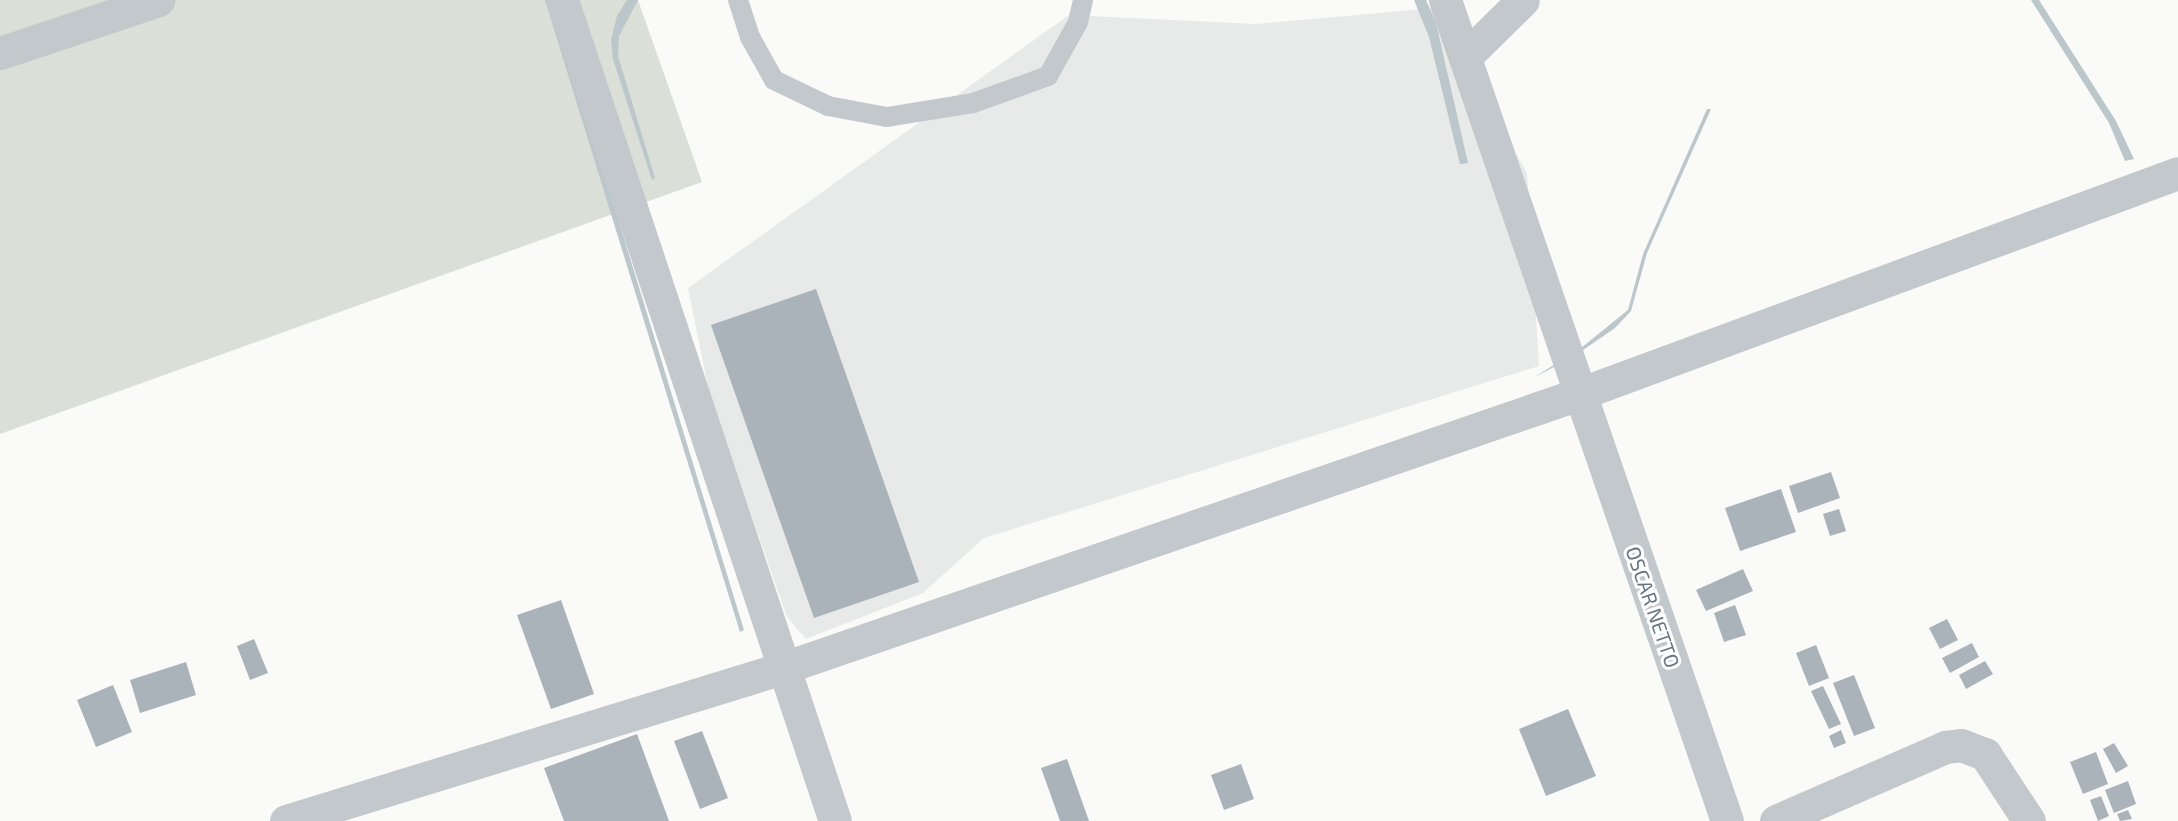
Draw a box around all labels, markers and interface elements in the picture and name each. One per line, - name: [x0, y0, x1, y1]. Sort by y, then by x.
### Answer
- street label: OSCAR NETTO: [1621, 543, 1685, 671]

